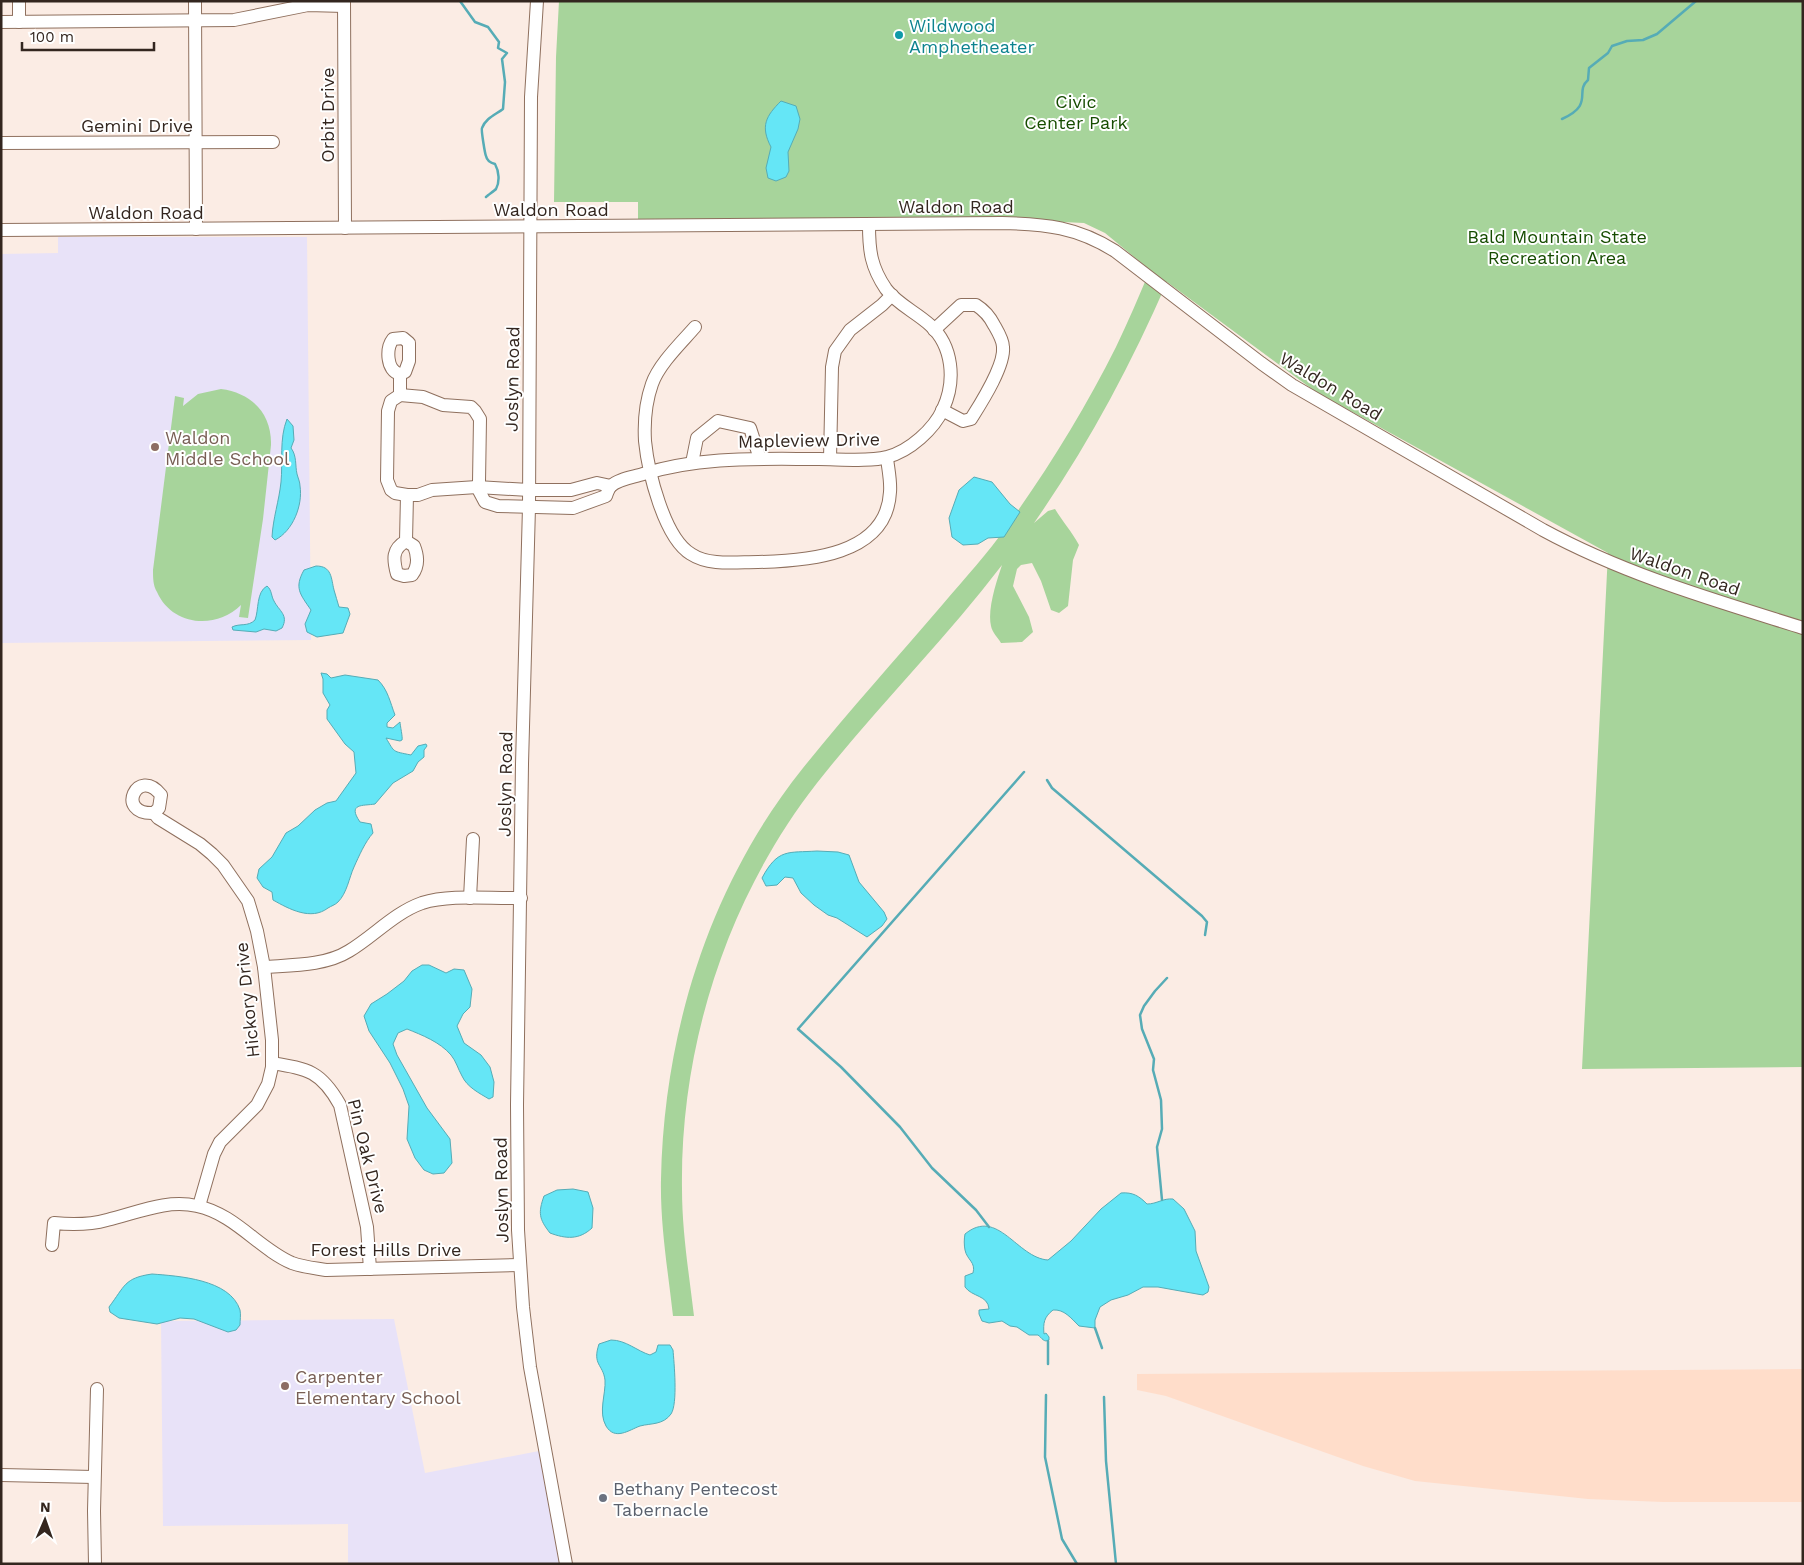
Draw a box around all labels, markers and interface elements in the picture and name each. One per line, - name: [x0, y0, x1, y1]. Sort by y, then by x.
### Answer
- place label: Wildwood Amphetheater: [909, 15, 1035, 57]
- scale bar: [22, 20, 155, 52]
- text: 100 m: [30, 28, 74, 46]
- marker: Wildwood Amphetheater: [893, 29, 905, 41]
- street label: Orbit Drive: [317, 67, 338, 163]
- park label: Civic Center Park: [1024, 91, 1128, 133]
- street label: Gemini Drive: [81, 115, 193, 136]
- street label: Waldon Road: [898, 196, 1014, 217]
- street label: Waldon Road: [493, 199, 609, 220]
- street label: Waldon Road: [88, 202, 204, 223]
- park label: Bald Mountain State Recreation Area: [1467, 226, 1647, 268]
- street label: Joslyn Road: [501, 326, 523, 432]
- street label: Waldon Road: [1276, 347, 1386, 425]
- place label: Waldon Middle School: [165, 427, 290, 469]
- street label: Mapleview Drive: [738, 428, 880, 452]
- marker: Waldon Middle School: [149, 441, 161, 453]
- street label: Waldon Road: [1627, 542, 1743, 600]
- street label: Joslyn Road: [494, 731, 516, 837]
- street label: Hickory Drive: [231, 941, 263, 1059]
- street label: Pin Oak Drive: [344, 1096, 392, 1216]
- street label: Joslyn Road: [490, 1137, 512, 1243]
- street label: Forest Hills Drive: [311, 1239, 461, 1260]
- place label: Carpenter Elementary School: [295, 1366, 461, 1408]
- marker: Carpenter Elementary School: [279, 1380, 291, 1392]
- place label: Bethany Pentecost Tabernacle: [613, 1478, 778, 1520]
- marker: Bethany Pentecost Tabernacle: [597, 1492, 609, 1504]
- north arrow: [20, 1495, 70, 1545]
- text: N: [40, 1499, 51, 1515]

